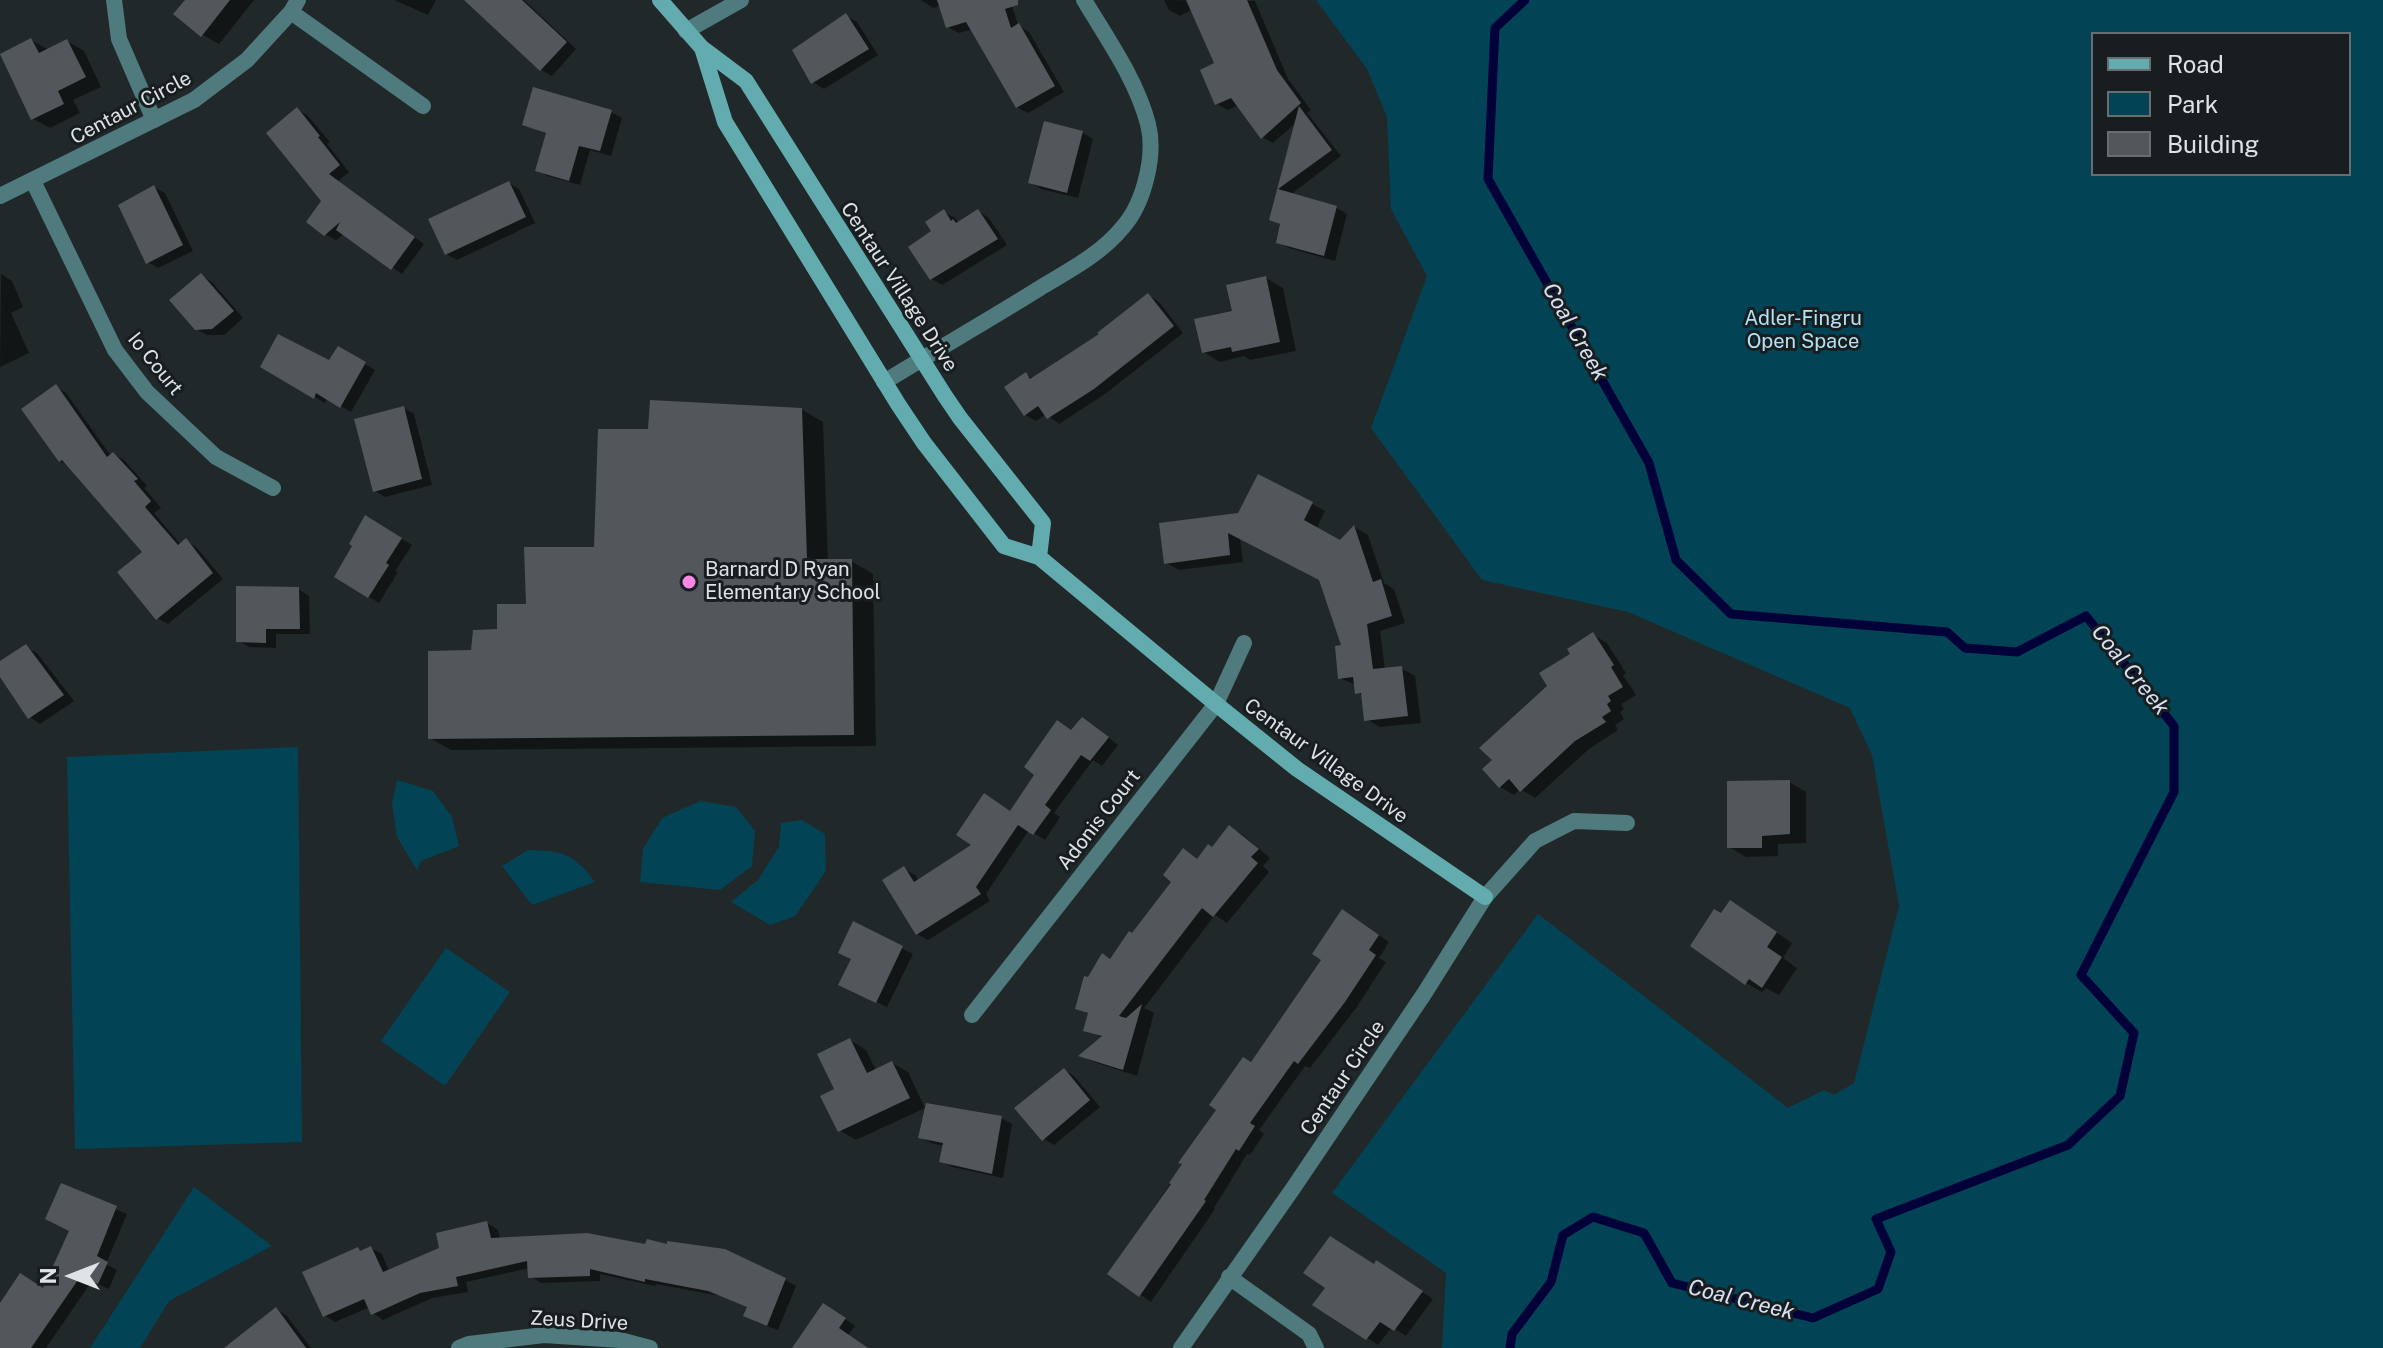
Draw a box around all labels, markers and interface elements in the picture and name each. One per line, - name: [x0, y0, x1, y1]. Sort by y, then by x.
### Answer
- legend: [2091, 32, 2351, 176]
- text: Road: [2167, 50, 2224, 78]
- street label: Centaur Circle: [66, 66, 196, 150]
- text: Park: [2167, 90, 2218, 118]
- text: Building: [2167, 130, 2259, 158]
- street label: Centaur Village Drive: [835, 198, 963, 376]
- water label: Coal Creek: [1536, 278, 1614, 386]
- park label: Adler-Fingru Open Space: [1744, 307, 1862, 354]
- street label: Io Court: [122, 328, 188, 400]
- place label: Barnard D Ryan Elementary School: [705, 558, 881, 605]
- marker: Barnard D Ryan Elementary School: [680, 573, 698, 591]
- water label: Coal Creek: [2086, 619, 2174, 721]
- street label: Centaur Village Drive: [1239, 693, 1413, 829]
- street label: Adonis Court: [1052, 765, 1146, 875]
- street label: Centaur Circle: [1296, 1016, 1390, 1140]
- north arrow: [32, 1236, 112, 1316]
- text: N: [35, 1267, 61, 1285]
- water label: Coal Creek: [1685, 1274, 1797, 1326]
- street label: Zeus Drive: [529, 1306, 629, 1336]

